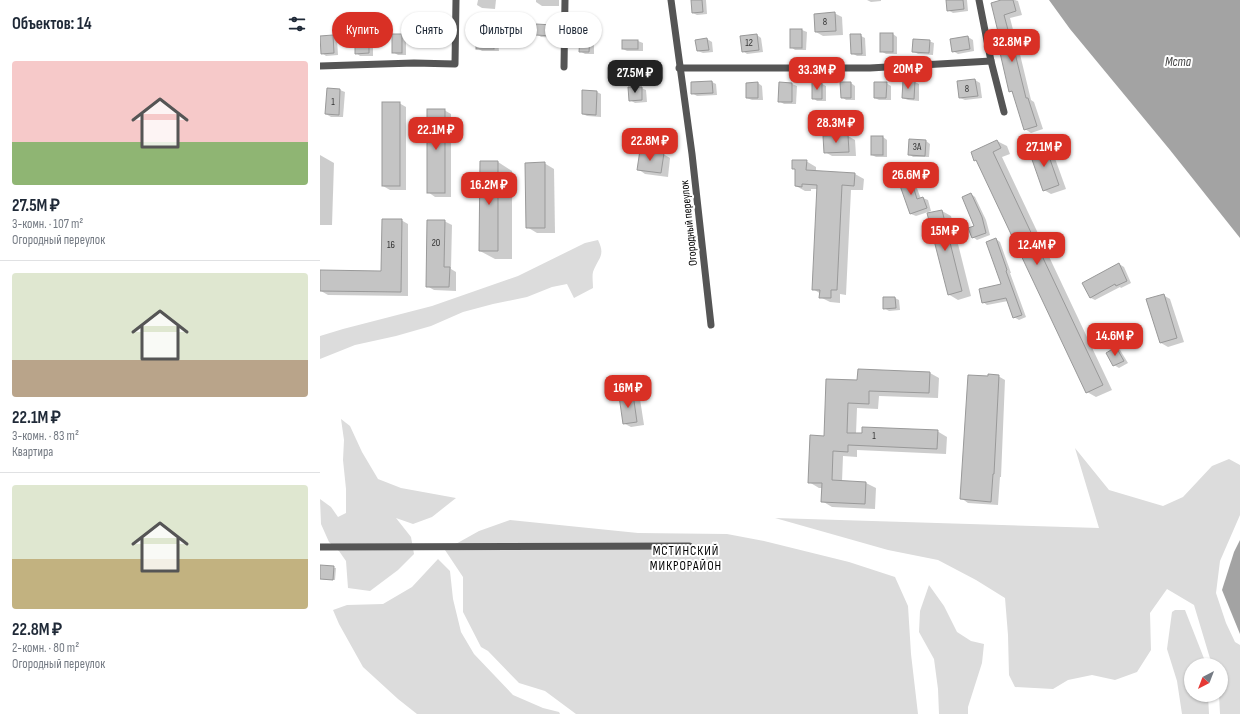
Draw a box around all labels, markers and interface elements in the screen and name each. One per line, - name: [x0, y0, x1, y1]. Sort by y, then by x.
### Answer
- chip: Купить: [332, 12, 393, 48]
- chip: Снять: [401, 12, 457, 48]
- chip: Фильтры: [465, 12, 537, 48]
- chip: Новое: [545, 12, 602, 48]
- icon: filters: [286, 13, 308, 35]
- text: Объектов: 14: [12, 14, 92, 34]
- house number: 8: [823, 16, 827, 28]
- pin: 32.8M ₽: [975, 29, 1049, 63]
- text: 32.8M ₽: [993, 34, 1031, 50]
- house number: 12: [745, 37, 753, 49]
- water label: Мста: [1165, 54, 1192, 70]
- pin: 20M ₽: [880, 56, 936, 90]
- pin: 33.3M ₽: [780, 57, 854, 91]
- pin: 27.5M ₽: [598, 60, 672, 94]
- text: 20M ₽: [893, 61, 923, 77]
- text: 33.3M ₽: [798, 62, 836, 78]
- text: 27.5M ₽: [617, 65, 653, 81]
- house number: 8: [965, 83, 969, 95]
- icon: home: [124, 87, 196, 159]
- house number: 1: [331, 96, 335, 108]
- pin: 28.3M ₽: [799, 110, 873, 144]
- text: 28.3M ₽: [817, 115, 855, 131]
- pin: 22.1M ₽: [399, 117, 473, 151]
- text: 22.1M ₽: [417, 122, 455, 138]
- pin: 22.8M ₽: [613, 128, 687, 162]
- text: 22.8M ₽: [631, 133, 669, 149]
- pin: 27.1M ₽: [1007, 134, 1081, 168]
- text: 27.1M ₽: [1026, 139, 1062, 155]
- house number: 3А: [913, 141, 922, 153]
- pin: 26.6M ₽: [874, 162, 948, 196]
- text: 26.6M ₽: [892, 167, 930, 183]
- pin: 16.2M ₽: [452, 172, 526, 206]
- text: 16.2M ₽: [470, 177, 508, 193]
- street label: Огородный переулок: [677, 179, 701, 267]
- text: 27.5M ₽: [12, 196, 60, 216]
- text: 3-комн. · 107 m²: [12, 216, 83, 232]
- pin: 15M ₽: [917, 218, 973, 252]
- text: 15M ₽: [931, 223, 959, 239]
- text: Огородный переулок: [12, 232, 105, 248]
- pin: 12.4M ₽: [1000, 232, 1074, 266]
- house number: 20: [432, 237, 440, 249]
- text: 12.4M ₽: [1018, 237, 1056, 253]
- house number: 16: [387, 239, 395, 251]
- icon: home: [124, 299, 196, 371]
- pin: 14.6M ₽: [1078, 323, 1152, 357]
- text: 14.6M ₽: [1096, 328, 1134, 344]
- pin: 16M ₽: [600, 375, 656, 409]
- text: 16M ₽: [613, 380, 643, 396]
- text: 22.1M ₽: [12, 408, 61, 428]
- text: 3-комн. · 83 m²: [12, 428, 79, 444]
- house number: 1: [872, 430, 876, 442]
- text: Квартира: [12, 444, 53, 460]
- icon: home: [124, 511, 196, 583]
- district label: МСТИНСКИЙ МИКРОРАЙОН: [650, 543, 722, 574]
- text: 22.8M ₽: [12, 620, 62, 640]
- text: 2-комн. · 80 m²: [12, 640, 79, 656]
- text: Огородный переулок: [12, 656, 105, 672]
- north arrow: [1184, 658, 1228, 702]
- map controls: [1184, 658, 1228, 702]

